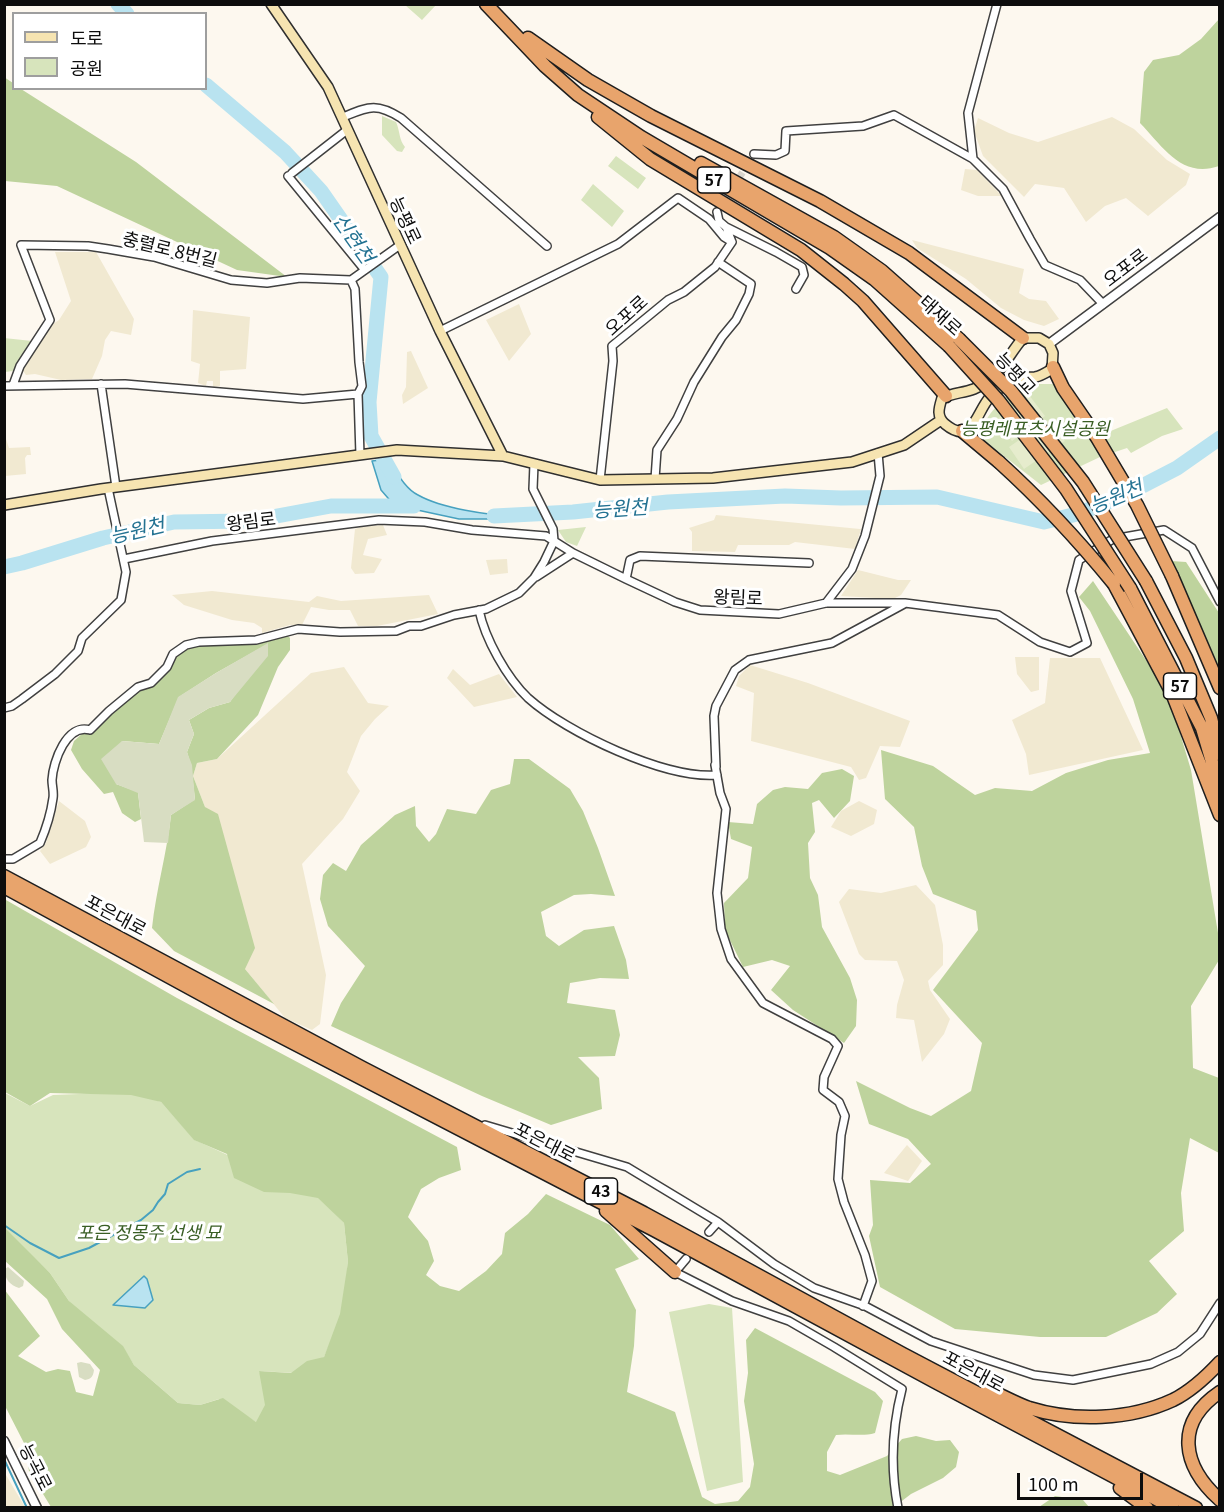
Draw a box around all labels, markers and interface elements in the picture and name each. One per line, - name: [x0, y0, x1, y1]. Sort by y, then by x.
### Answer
- legend: [12, 12, 207, 90]
- text: 도로: [70, 24, 103, 50]
- text: 공원: [70, 54, 103, 80]
- road number: 57: [698, 167, 730, 193]
- street label: 능평로: [386, 193, 426, 247]
- water label: 신현천: [328, 209, 380, 267]
- street label: 충렬로 8번길: [120, 227, 220, 271]
- street label: 오포로: [1099, 243, 1151, 291]
- street label: 오포로: [600, 290, 652, 340]
- street label: 태재로: [915, 290, 967, 340]
- street label: 능평교: [991, 347, 1041, 399]
- park label: 능평레포츠시설공원: [960, 417, 1110, 439]
- water label: 능원천: [1086, 475, 1146, 517]
- water label: 능원천: [592, 494, 648, 522]
- street label: 왕림로: [225, 507, 277, 535]
- water label: 능원천: [107, 512, 167, 548]
- street label: 왕림로: [713, 585, 763, 609]
- road number: 57: [1164, 673, 1196, 699]
- street label: 포은대로: [82, 890, 150, 940]
- street label: 포은대로: [511, 1117, 579, 1167]
- road number: 43: [584, 1178, 618, 1204]
- park label: 포은 정몽주 선생 묘: [77, 1221, 221, 1243]
- street label: 포은대로: [940, 1346, 1008, 1396]
- street label: 능곡로: [15, 1440, 57, 1494]
- scale bar: [1020, 1461, 1146, 1499]
- text: 100 m: [1028, 1470, 1079, 1496]

